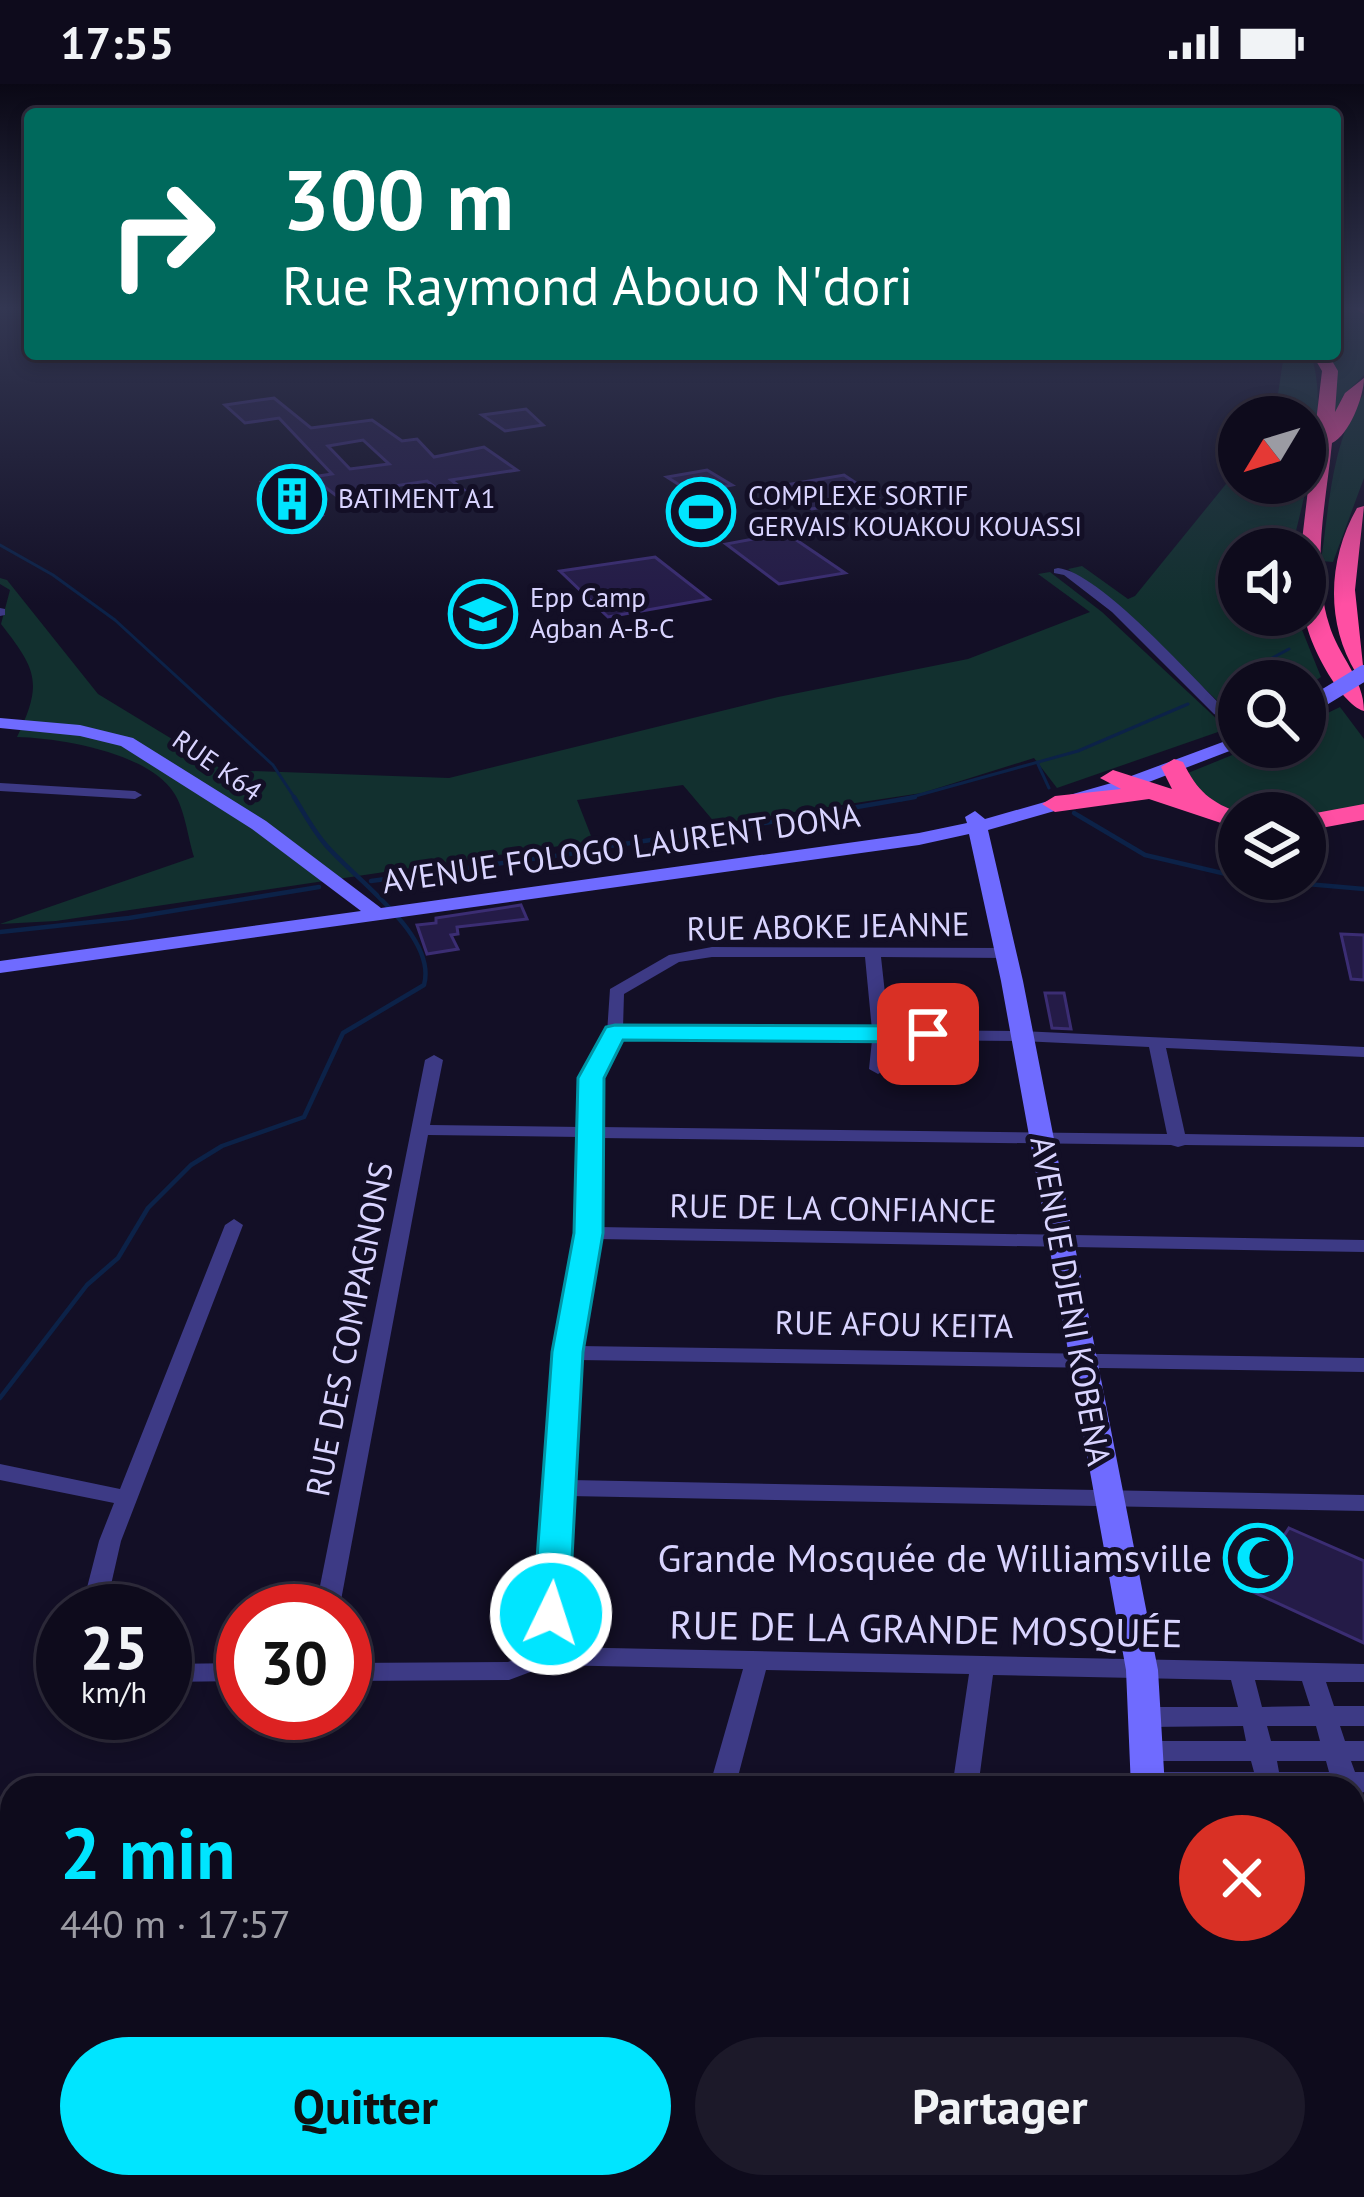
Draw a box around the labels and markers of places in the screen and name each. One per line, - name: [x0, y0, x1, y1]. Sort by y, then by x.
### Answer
- building icon: BATIMENT A1: [257, 464, 327, 534]
- sports icon: COMPLEXE SORTIF GERVAIS KOUAKOU KOUASSI: [666, 477, 736, 547]
- place label: COMPLEXE SORTIF GERVAIS KOUAKOU KOUASSI: [748, 478, 1082, 543]
- place label: BATIMENT A1: [338, 481, 495, 515]
- school or university icon: Epp Camp Agban A-B-C: [448, 579, 518, 649]
- place label: Epp Camp Agban A-B-C: [530, 580, 674, 645]
- pin: [877, 983, 979, 1085]
- mosque icon: Grande Mosquée de Williamsville: [1223, 1523, 1293, 1593]
- place label: Grande Mosquée de Williamsville: [658, 1532, 1212, 1583]

